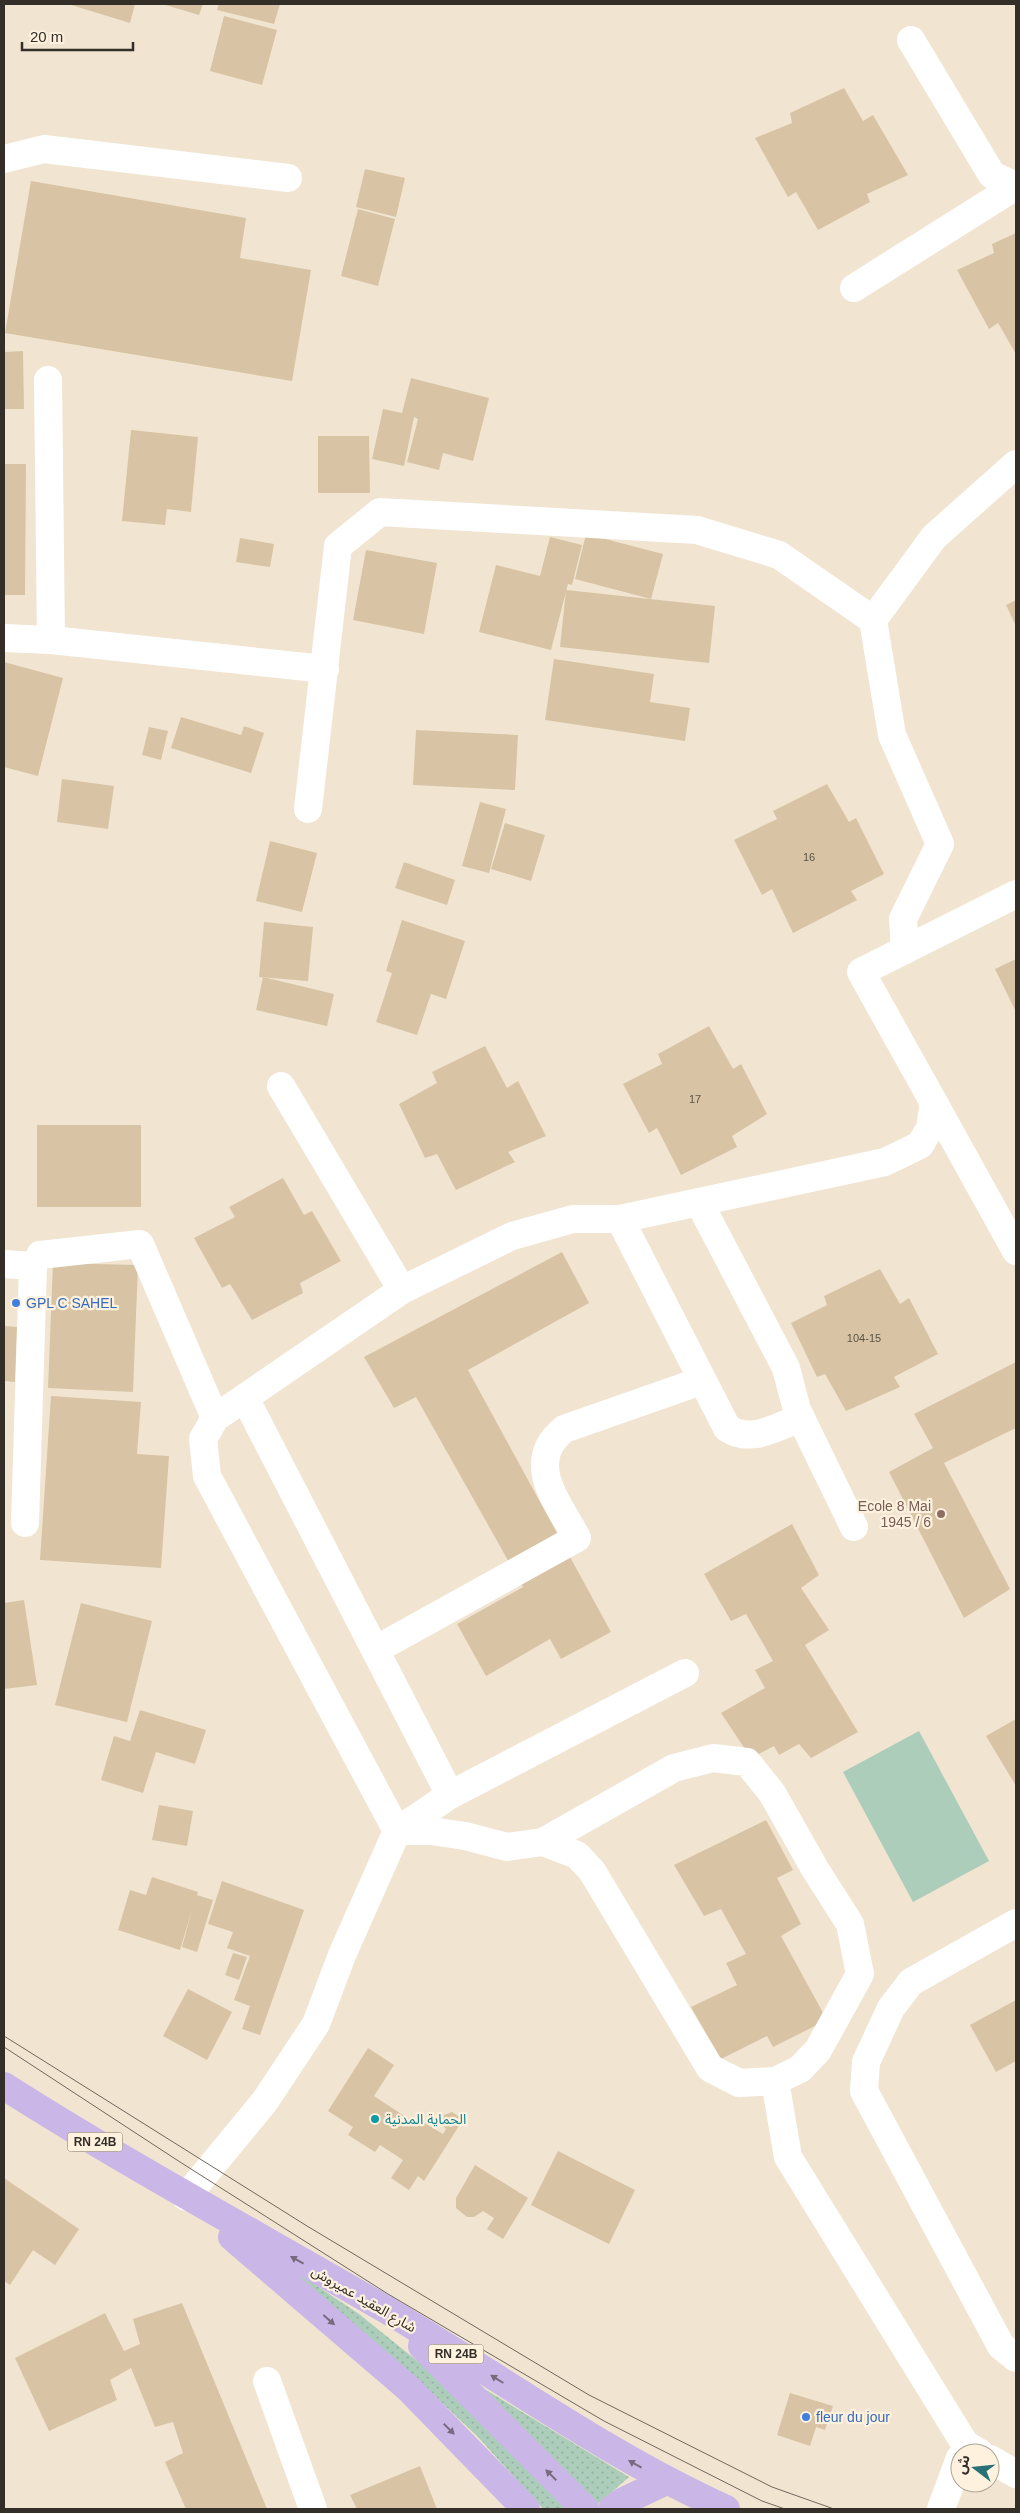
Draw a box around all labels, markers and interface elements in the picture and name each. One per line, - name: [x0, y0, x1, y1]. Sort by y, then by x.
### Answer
- scale bar: [22, 20, 134, 52]
- text: 20 m: [30, 28, 63, 45]
- house number: 16: [803, 851, 815, 863]
- house number: 17: [689, 1093, 701, 1105]
- place label: GPL C SAHEL: [26, 1295, 118, 1311]
- marker: GPL C SAHEL: [10, 1297, 22, 1309]
- house number: 104-15: [847, 1332, 881, 1344]
- place label: Ecole 8 Mai 1945 / 6: [858, 1498, 931, 1530]
- marker: Ecole 8 Mai 1945 / 6: [935, 1508, 947, 1520]
- place label: الحماية المدنية: [385, 2111, 466, 2127]
- marker: الحماية المدنية: [369, 2113, 381, 2125]
- road number: RN 24B: [68, 2132, 122, 2152]
- one-way arrow: [290, 2256, 304, 2264]
- street label: شارع العقيد عميروش: [307, 2263, 419, 2338]
- one-way arrow: [322, 2314, 334, 2326]
- road number: RN 24B: [428, 2344, 484, 2364]
- one-way arrow: [490, 2374, 503, 2384]
- place label: fleur du jour: [816, 2409, 890, 2425]
- marker: fleur du jour: [800, 2411, 812, 2423]
- one-way arrow: [443, 2423, 455, 2435]
- north arrow: [950, 2443, 1000, 2493]
- text: ش: [952, 2453, 973, 2476]
- one-way arrow: [628, 2460, 643, 2468]
- one-way arrow: [545, 2469, 557, 2481]

